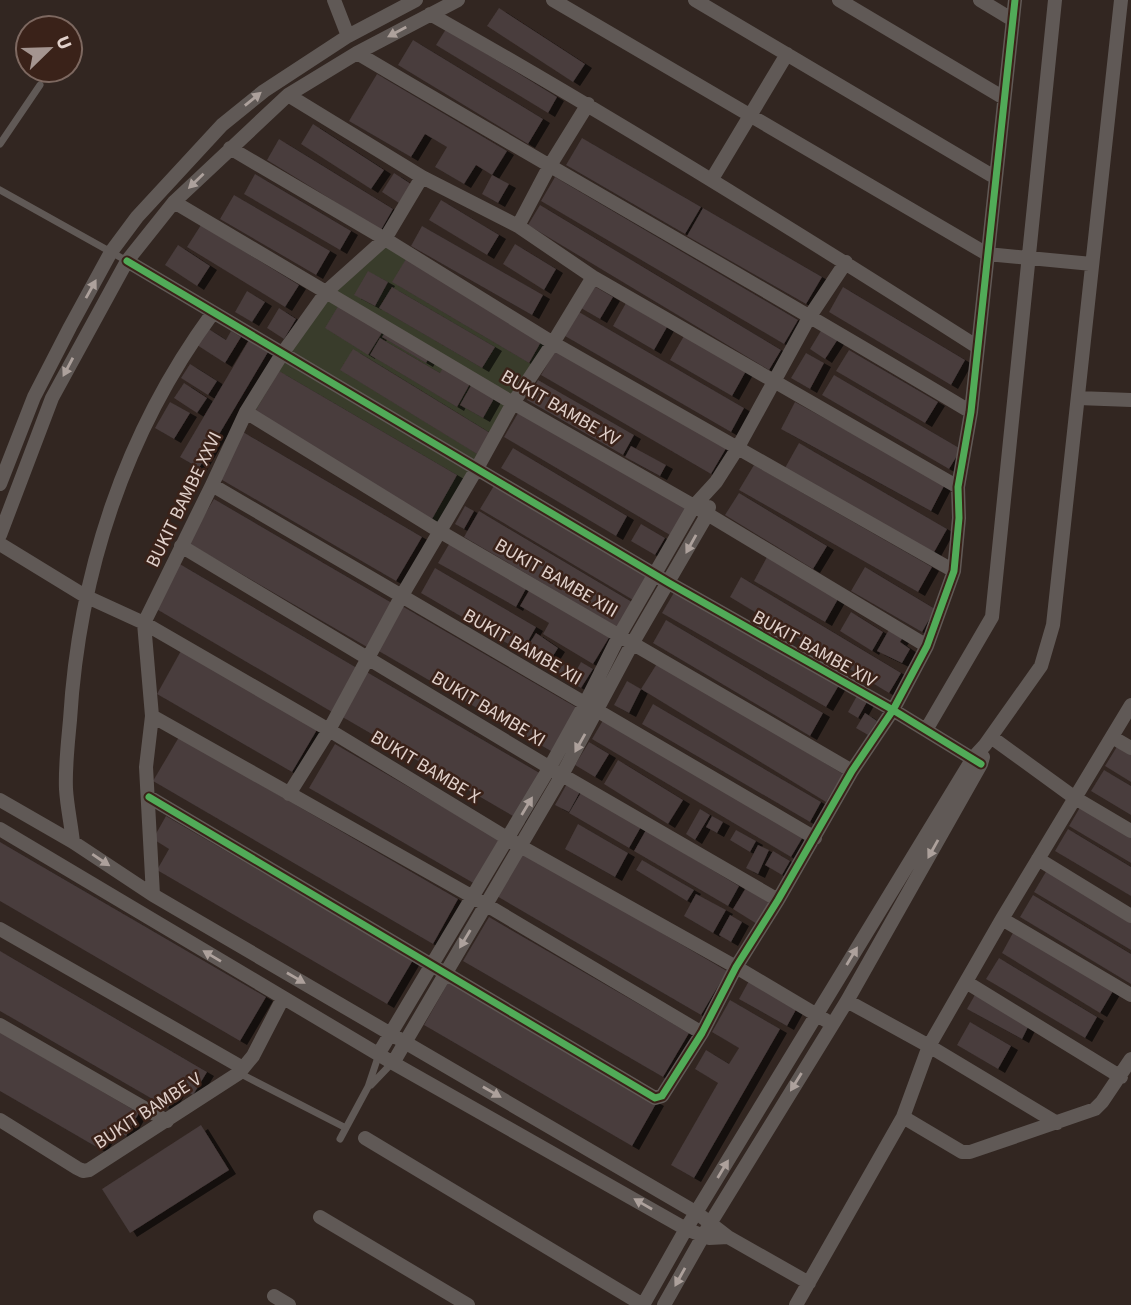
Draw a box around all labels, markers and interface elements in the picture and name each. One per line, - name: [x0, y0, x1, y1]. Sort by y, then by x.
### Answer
- north arrow: [14, 14, 84, 84]
- one-way arrow: [387, 26, 407, 37]
- text: U: [48, 32, 78, 54]
- one-way arrow: [244, 92, 262, 107]
- one-way arrow: [188, 173, 204, 189]
- one-way arrow: [85, 280, 97, 299]
- one-way arrow: [62, 358, 74, 377]
- street label: BUKIT BAMBE XV: [496, 363, 625, 453]
- street label: BUKIT BAMBE XXVI: [140, 427, 229, 572]
- street label: BUKIT BAMBE XIII: [490, 532, 623, 625]
- one-way arrow: [685, 535, 697, 554]
- street label: BUKIT BAMBE XII: [458, 602, 587, 692]
- street label: BUKIT BAMBE XIV: [747, 604, 881, 695]
- street label: BUKIT BAMBE XI: [426, 665, 550, 754]
- street label: BUKIT BAMBE X: [365, 724, 485, 811]
- one-way arrow: [574, 734, 586, 753]
- one-way arrow: [521, 796, 534, 815]
- one-way arrow: [927, 840, 939, 859]
- one-way arrow: [91, 854, 110, 867]
- one-way arrow: [459, 930, 471, 949]
- one-way arrow: [846, 947, 859, 966]
- one-way arrow: [203, 950, 222, 962]
- one-way arrow: [286, 971, 305, 984]
- street label: BUKIT BAMBE V: [89, 1066, 207, 1156]
- one-way arrow: [790, 1072, 803, 1092]
- one-way arrow: [482, 1086, 501, 1099]
- one-way arrow: [717, 1159, 730, 1178]
- one-way arrow: [633, 1198, 652, 1210]
- one-way arrow: [674, 1268, 686, 1287]

